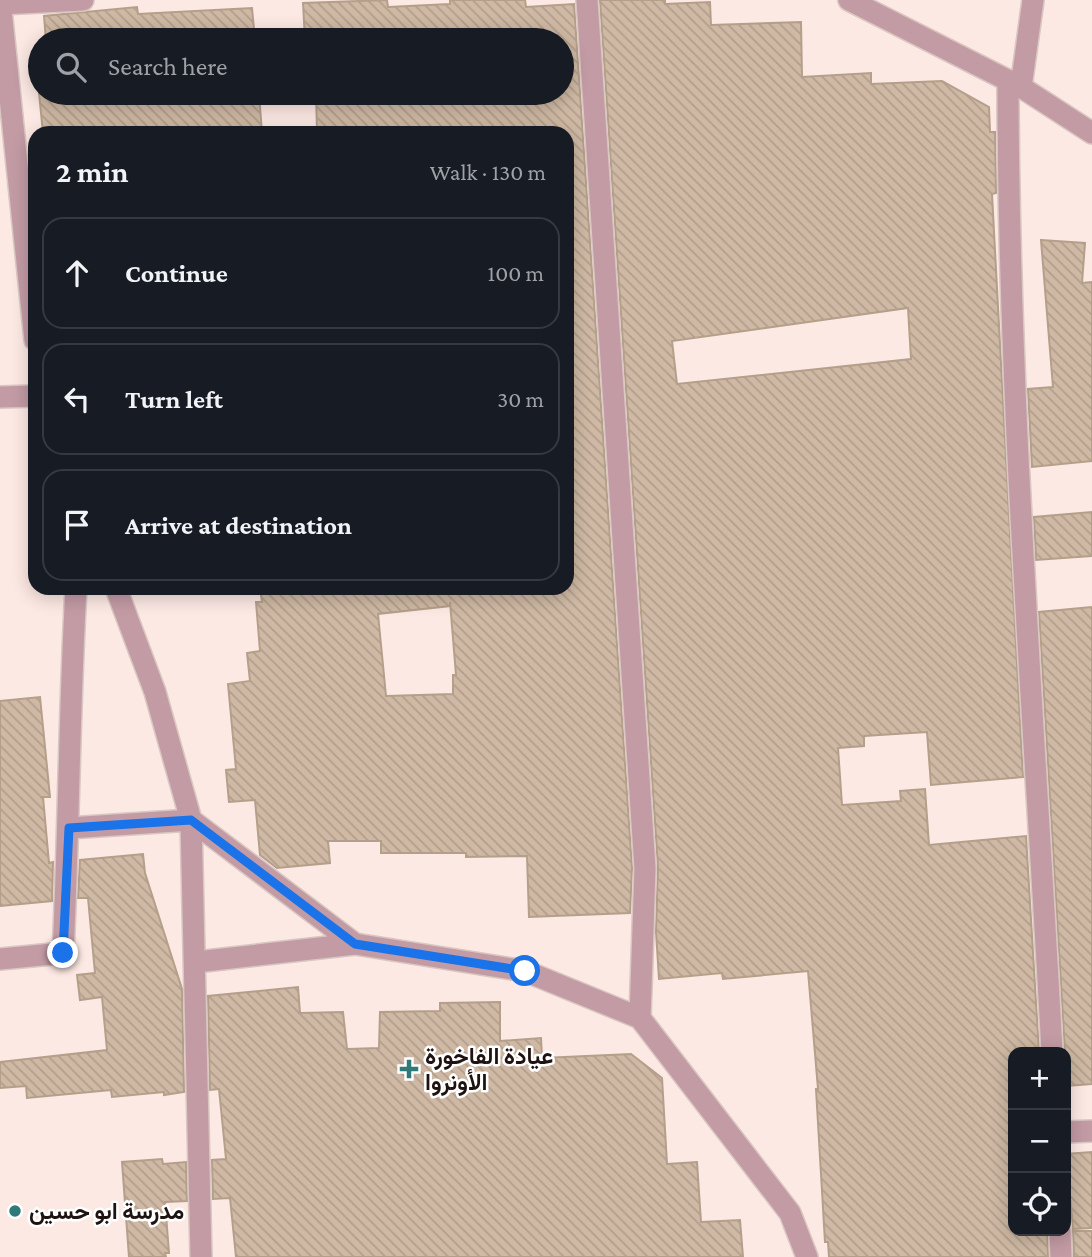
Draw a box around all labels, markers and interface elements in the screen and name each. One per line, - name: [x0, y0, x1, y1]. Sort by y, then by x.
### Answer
- search box: [28, 28, 574, 105]
- icon: search: [52, 48, 90, 86]
- text: Search here: [108, 52, 227, 81]
- text: 2 min: [56, 155, 128, 188]
- text: Walk · 130 m: [430, 159, 546, 185]
- icon: ahead: [58, 254, 96, 292]
- text: Continue: [125, 259, 228, 288]
- text: 100 m: [488, 260, 544, 286]
- icon: left: [58, 380, 96, 418]
- text: Turn left: [125, 385, 223, 414]
- text: 30 m: [497, 386, 544, 412]
- icon: arrive: [58, 506, 96, 544]
- text: Arrive at destination: [125, 511, 352, 540]
- route end: [47, 937, 78, 968]
- route start: [509, 955, 540, 986]
- place label: عيادة الفاخورة الأونروا: [425, 1043, 553, 1097]
- map controls: [1008, 1047, 1071, 1236]
- button: +: [1008, 1047, 1071, 1110]
- marker: عيادة الفاخورة الأونروا: [399, 1059, 419, 1079]
- button: −: [1008, 1110, 1071, 1173]
- button: locate: [1008, 1173, 1071, 1236]
- place label: مدرسة ابو حسين: [29, 1198, 184, 1226]
- marker: مدرسة ابو حسين: [7, 1203, 23, 1219]

